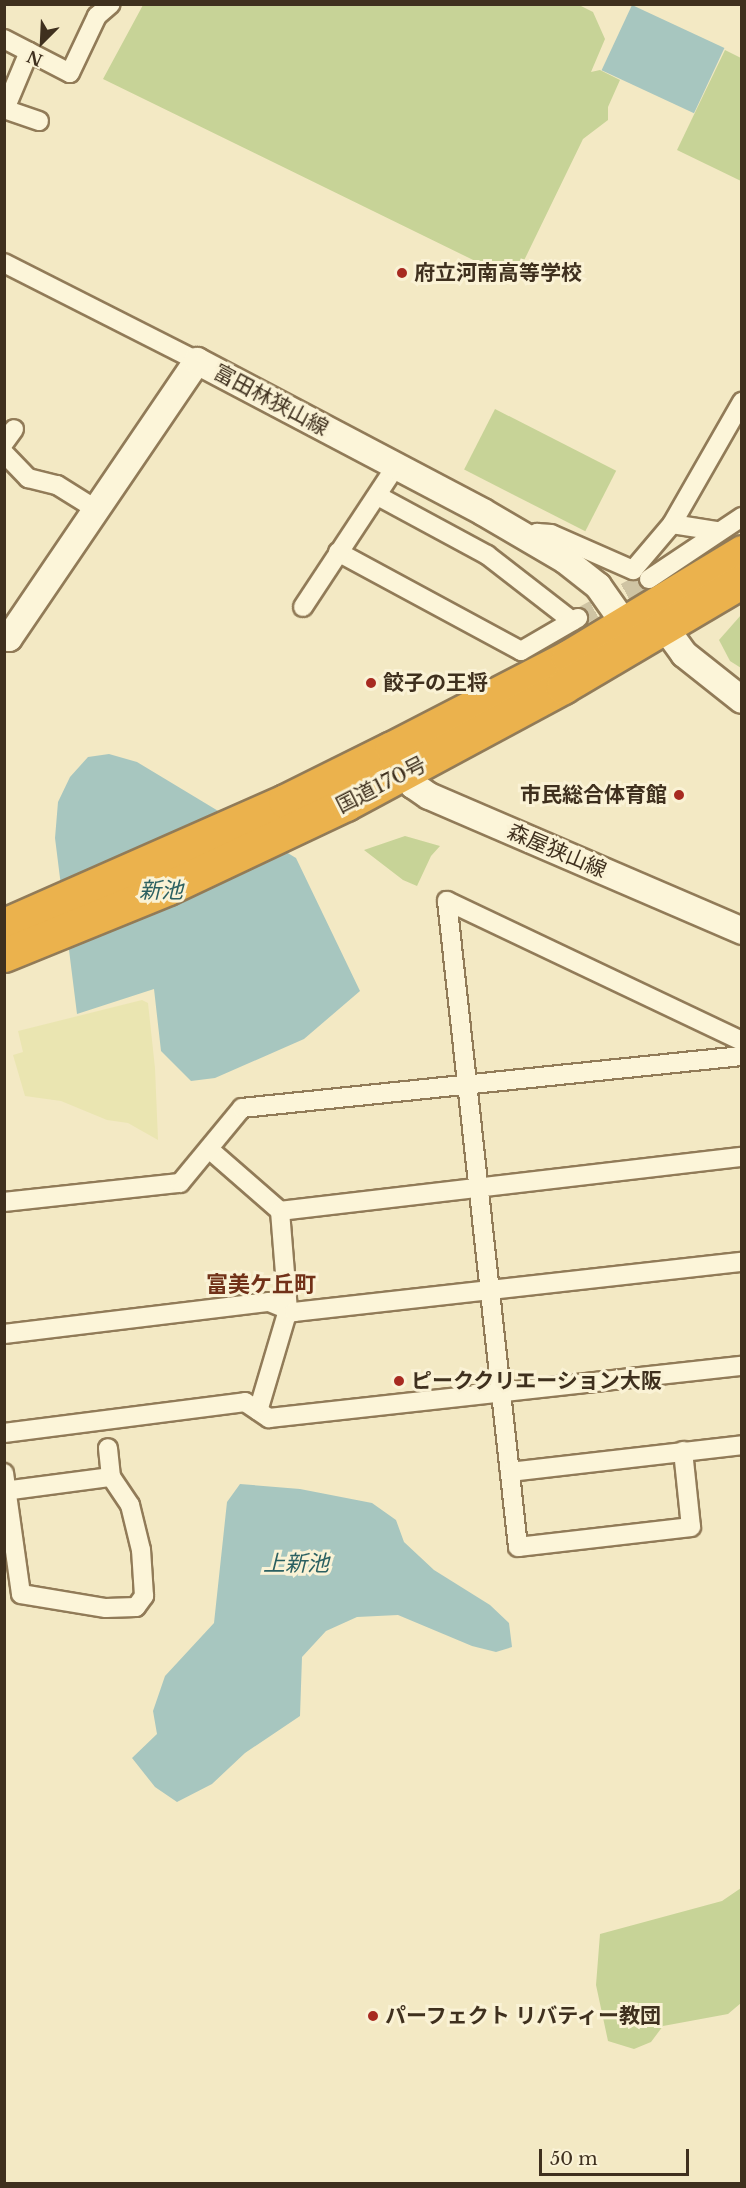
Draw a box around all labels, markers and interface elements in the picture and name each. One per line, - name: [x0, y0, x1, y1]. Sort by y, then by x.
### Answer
- north arrow: [12, 12, 72, 72]
- text: N: [24, 46, 46, 71]
- place label: 府立河南高等学校: [414, 260, 582, 286]
- marker: 府立河南高等学校: [395, 266, 409, 280]
- street label: 富田林狭山線: [209, 359, 333, 441]
- place label: 餃子の王将: [383, 670, 488, 696]
- marker: 餃子の王将: [364, 676, 378, 690]
- street label: 国道170号: [332, 752, 430, 818]
- place label: 市民総合体育館: [520, 782, 667, 808]
- marker: 市民総合体育館: [672, 788, 686, 802]
- street label: 森屋狭山線: [504, 819, 610, 883]
- water label: 新池: [139, 878, 183, 904]
- district label: 富美ケ丘町: [206, 1272, 316, 1298]
- place label: ピーククリエーション大阪: [411, 1368, 663, 1394]
- marker: ピーククリエーション大阪: [392, 1374, 406, 1388]
- water label: 上新池: [263, 1551, 329, 1577]
- place label: パーフェクト リバティー教団: [385, 2003, 664, 2029]
- marker: パーフェクト リバティー教団: [366, 2009, 380, 2023]
- scale bar: [542, 2137, 692, 2175]
- text: 50 m: [550, 2148, 598, 2170]

